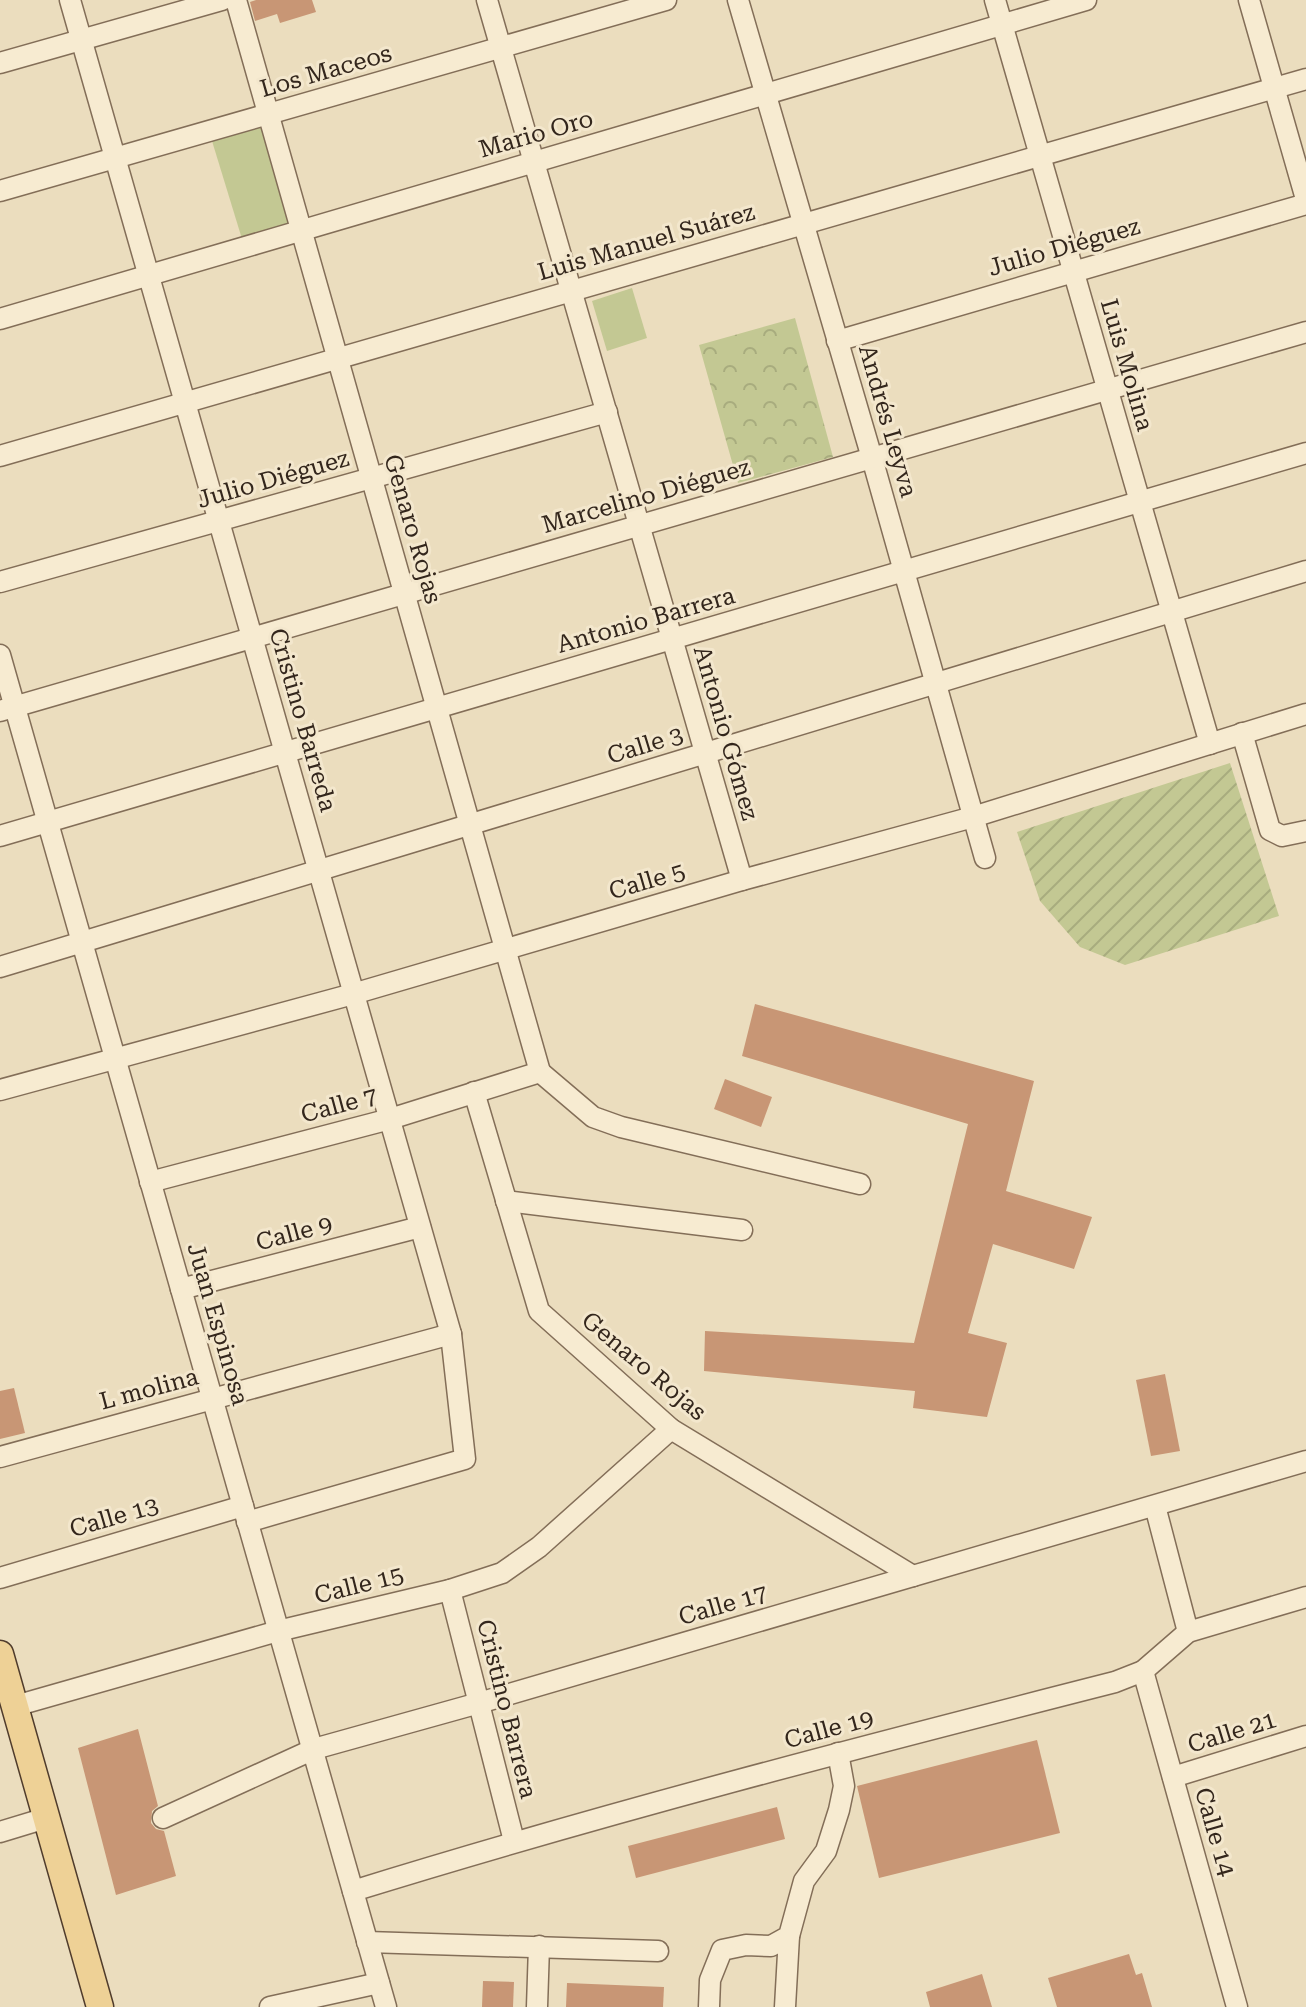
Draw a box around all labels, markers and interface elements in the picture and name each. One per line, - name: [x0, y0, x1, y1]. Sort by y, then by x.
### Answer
- street label: Los Maceos: [257, 39, 395, 103]
- street label: Mario Oro: [476, 104, 596, 164]
- street label: Luis Manuel Suárez: [534, 198, 758, 286]
- street label: Julio Diéguez: [985, 212, 1143, 282]
- street label: Luis Molina: [1095, 296, 1159, 434]
- street label: Andrés Leyva: [853, 342, 923, 500]
- street label: Julio Diéguez: [194, 444, 352, 514]
- street label: Genaro Rojas: [378, 451, 448, 607]
- street label: Marcelino Diéguez: [539, 453, 753, 539]
- street label: Antonio Barrera: [554, 581, 738, 659]
- street label: Cristino Barreda: [263, 625, 343, 815]
- street label: Antonio Gómez: [688, 643, 764, 823]
- street label: Calle 3: [604, 720, 686, 770]
- street label: Calle 5: [606, 857, 688, 905]
- street label: Calle 7: [298, 1081, 380, 1129]
- street label: Calle 9: [253, 1209, 335, 1257]
- street label: Juan Espinosa: [181, 1240, 255, 1408]
- street label: Genaro Rojas: [576, 1306, 712, 1426]
- street label: L molina: [97, 1362, 201, 1416]
- street label: Calle 13: [66, 1491, 162, 1543]
- street label: Calle 15: [311, 1560, 407, 1610]
- street label: Calle 17: [675, 1579, 771, 1631]
- street label: Cristino Barrera: [471, 1617, 543, 1801]
- street label: Calle 19: [781, 1704, 877, 1754]
- street label: Calle 21: [1184, 1705, 1280, 1759]
- street label: Calle 14: [1189, 1784, 1241, 1880]

